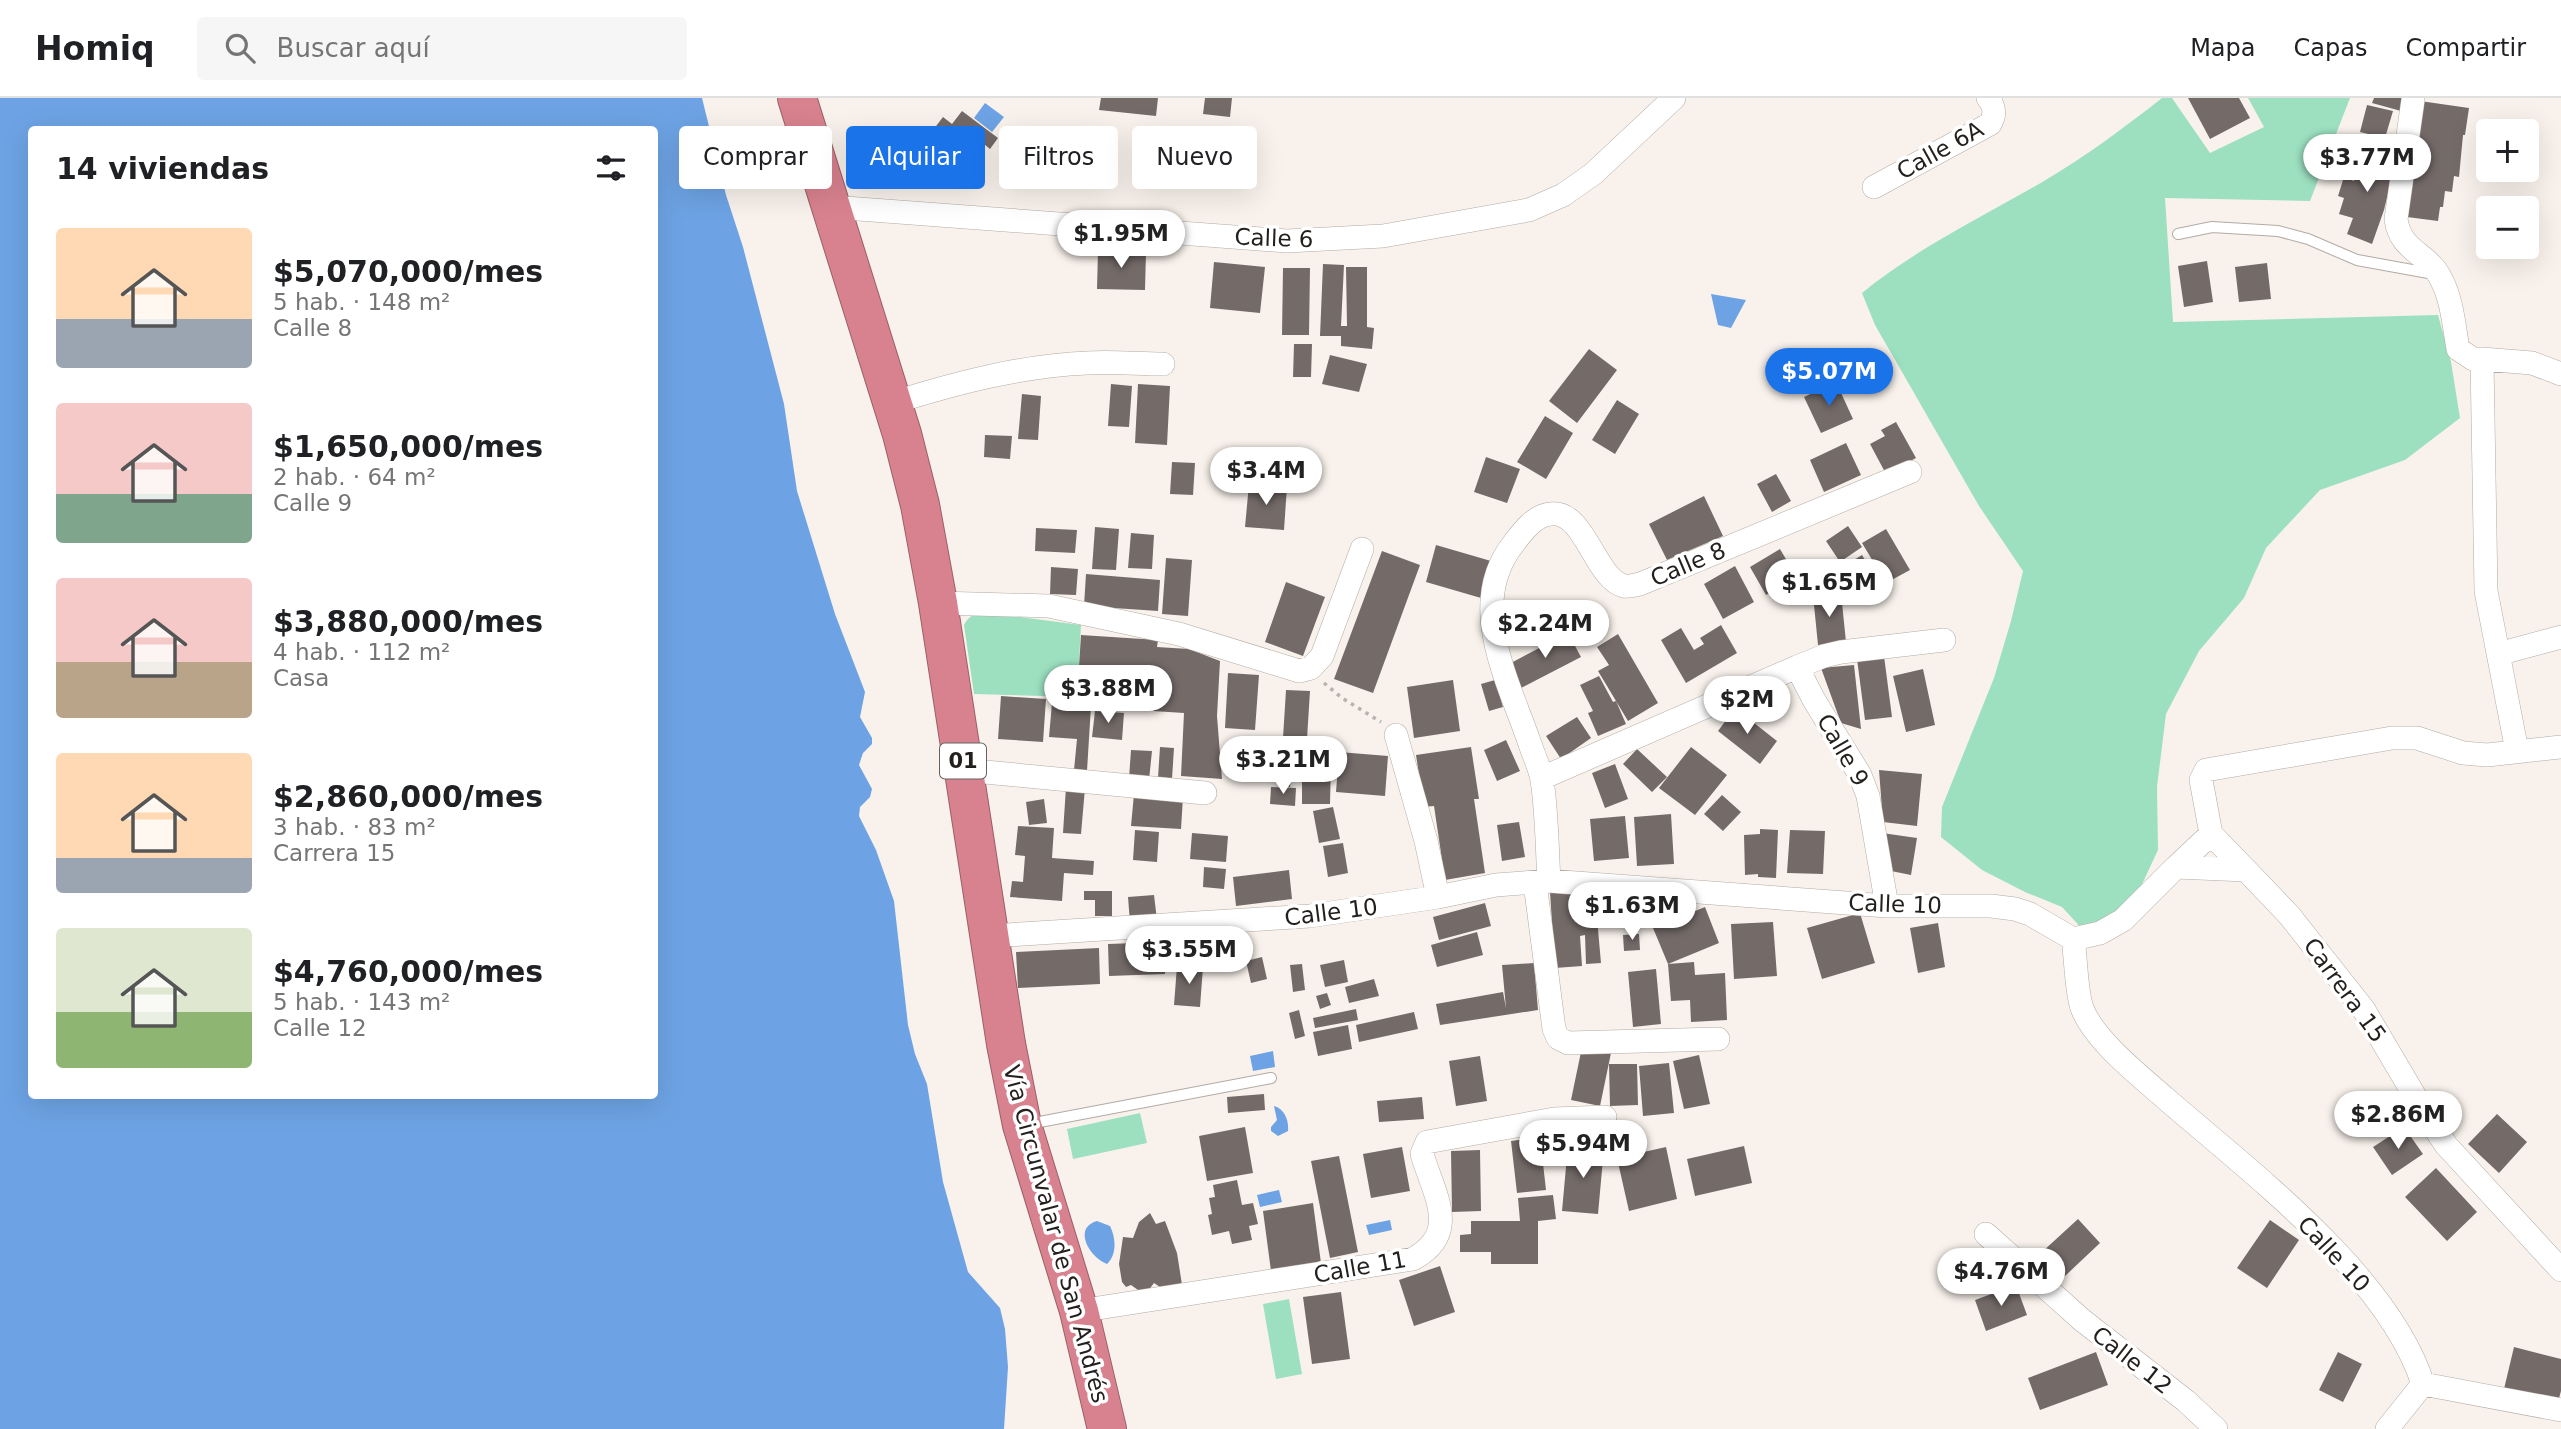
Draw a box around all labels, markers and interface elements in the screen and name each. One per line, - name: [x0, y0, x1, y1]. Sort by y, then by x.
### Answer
- search box: [197, 17, 687, 80]
- text: Homiq: [35, 29, 155, 68]
- icon: search: [221, 29, 259, 67]
- text: Buscar aquí: [277, 33, 430, 63]
- text: Mapa: [2190, 34, 2256, 62]
- text: Capas: [2294, 34, 2367, 62]
- text: Compartir: [2405, 34, 2526, 62]
- street label: Calle 6A: [1892, 116, 1988, 184]
- map controls: [2476, 119, 2539, 259]
- button: +: [2476, 119, 2539, 182]
- chip: Comprar: [679, 126, 832, 189]
- chip: Alquilar: [846, 126, 985, 189]
- chip: Filtros: [999, 126, 1118, 189]
- chip: Nuevo: [1132, 126, 1257, 189]
- pin: $3.77M: [2310, 134, 2424, 194]
- text: $3.77M: [2319, 144, 2415, 170]
- icon: filters: [592, 149, 630, 187]
- text: 14 viviendas: [56, 151, 269, 186]
- button: −: [2476, 196, 2539, 259]
- pin: $1.95M: [1064, 211, 1178, 270]
- text: $1.95M: [1073, 220, 1169, 246]
- street label: Calle 6: [1234, 224, 1314, 252]
- text: $5,070,000/mes: [273, 254, 543, 289]
- icon: home: [112, 256, 196, 340]
- text: 5 hab. · 148 m²: [273, 289, 450, 315]
- text: Calle 8: [273, 315, 352, 341]
- pin: $5.07M: [1772, 348, 1886, 408]
- text: $5.07M: [1781, 358, 1877, 384]
- text: $1,650,000/mes: [273, 429, 543, 464]
- icon: home: [112, 431, 196, 515]
- pin: $3.4M: [1217, 448, 1315, 507]
- text: $3.4M: [1226, 457, 1306, 483]
- text: 2 hab. · 64 m²: [273, 464, 436, 490]
- text: Calle 9: [273, 490, 352, 516]
- street label: Calle 8: [1647, 537, 1729, 591]
- pin: $1.65M: [1772, 560, 1886, 619]
- text: $1.65M: [1781, 569, 1877, 595]
- pin: $2.24M: [1488, 601, 1602, 660]
- text: $3,880,000/mes: [273, 604, 543, 639]
- icon: home: [112, 606, 196, 690]
- text: $2.24M: [1497, 610, 1593, 636]
- text: 4 hab. · 112 m²: [273, 639, 450, 665]
- text: Casa: [273, 665, 329, 691]
- pin: $3.88M: [1051, 666, 1165, 725]
- text: $3.88M: [1060, 675, 1156, 701]
- pin: $2M: [1713, 676, 1781, 736]
- text: $2M: [1720, 686, 1774, 712]
- street label: Calle 9: [1812, 709, 1874, 791]
- pin: $3.21M: [1226, 736, 1340, 796]
- road number: 01: [940, 744, 986, 778]
- text: $3.21M: [1235, 746, 1331, 772]
- text: $2,860,000/mes: [273, 779, 543, 814]
- icon: home: [112, 781, 196, 865]
- text: 3 hab. · 83 m²: [273, 814, 436, 840]
- text: Carrera 15: [273, 840, 395, 866]
- pin: $1.63M: [1575, 882, 1689, 942]
- street label: Calle 10: [1848, 889, 1942, 919]
- text: $1.63M: [1584, 892, 1680, 918]
- street label: Calle 10: [1283, 893, 1379, 931]
- pin: $3.55M: [1132, 926, 1246, 986]
- street label: Carrera 15: [2298, 933, 2392, 1047]
- text: $3.55M: [1141, 936, 1237, 962]
- text: $4,760,000/mes: [273, 954, 543, 989]
- icon: home: [112, 956, 196, 1040]
- text: 5 hab. · 143 m²: [273, 989, 450, 1015]
- text: Calle 12: [273, 1015, 367, 1041]
- street label: Vía Circunvalar de San Andrés: [998, 1062, 1114, 1406]
- pin: $2.86M: [2341, 1091, 2455, 1151]
- text: $2.86M: [2350, 1101, 2446, 1127]
- pin: $5.94M: [1526, 1121, 1640, 1180]
- text: $5.94M: [1535, 1130, 1631, 1156]
- street label: Calle 10: [2293, 1211, 2375, 1297]
- street label: Calle 11: [1312, 1246, 1408, 1288]
- pin: $4.76M: [1944, 1248, 2058, 1308]
- text: $4.76M: [1953, 1258, 2049, 1284]
- street label: Calle 12: [2087, 1321, 2177, 1399]

